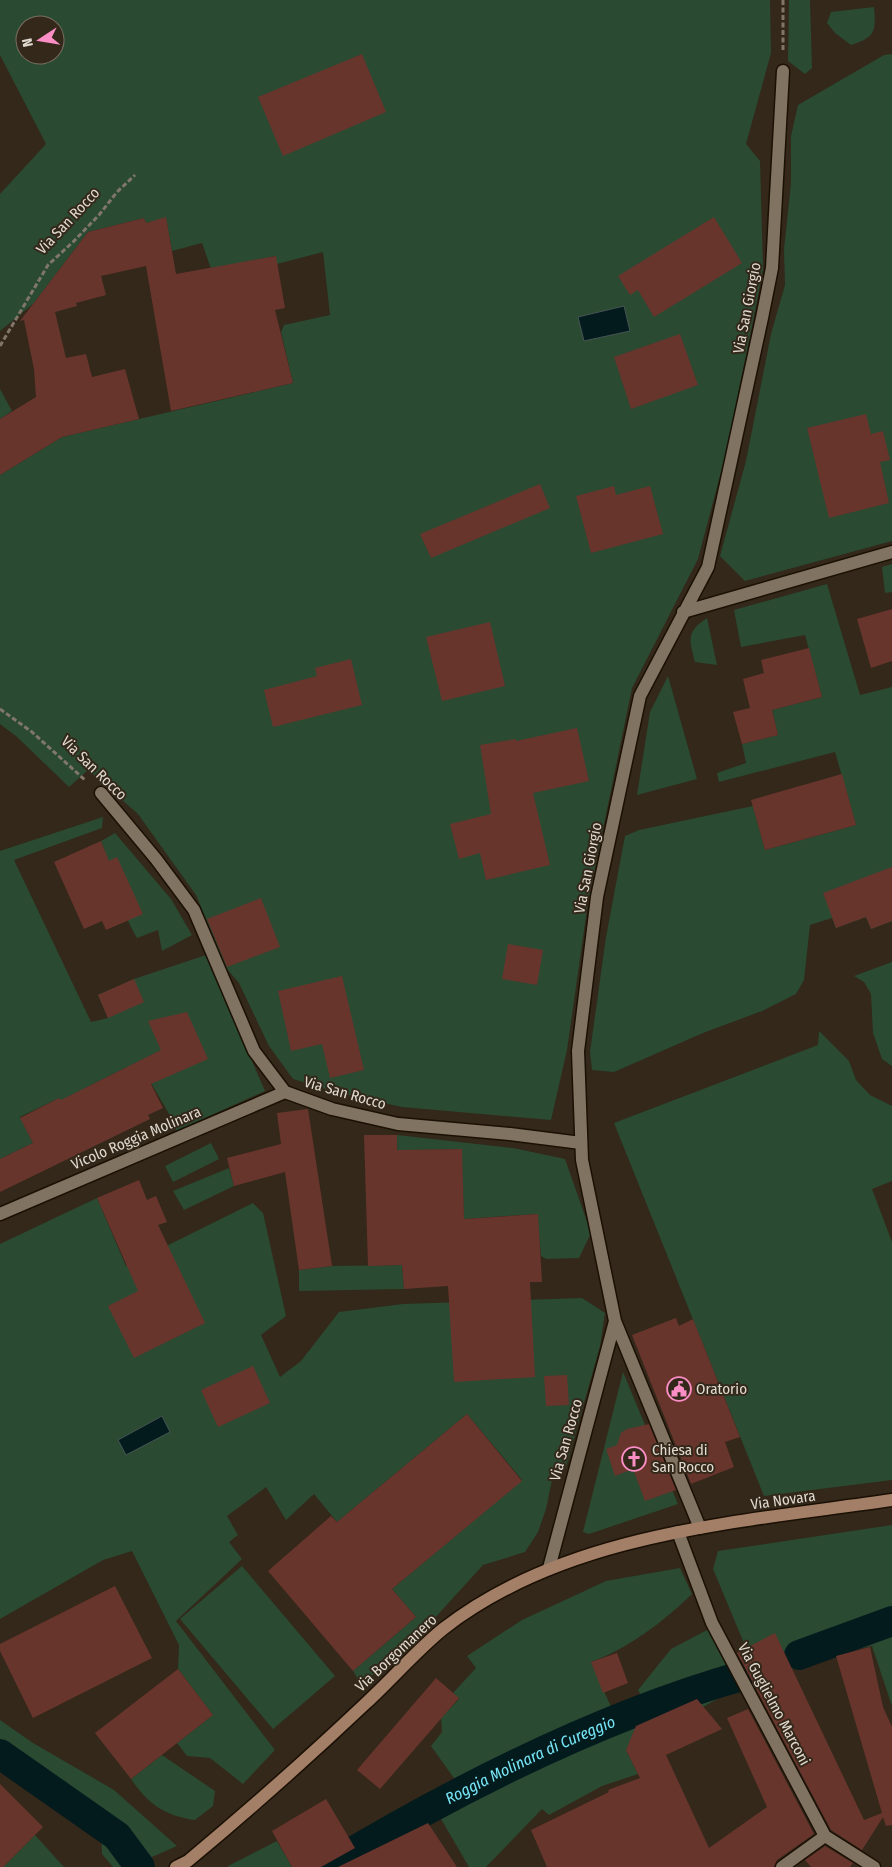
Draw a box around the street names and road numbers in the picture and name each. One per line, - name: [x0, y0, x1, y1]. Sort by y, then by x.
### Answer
- street label: Via San Rocco: [33, 184, 103, 258]
- street label: Via San Giorgio: [729, 261, 765, 355]
- street label: Via San Rocco: [57, 732, 131, 804]
- street label: Via San Giorgio: [570, 821, 606, 915]
- street label: Via San Rocco: [302, 1073, 388, 1113]
- street label: Vicolo Roggia Molinara: [69, 1103, 203, 1173]
- street label: Via San Rocco: [546, 1397, 586, 1483]
- street label: Via Novara: [749, 1487, 817, 1513]
- street label: Via Borgomanero: [351, 1611, 441, 1695]
- street label: Via Guglielmo Marconi: [734, 1640, 814, 1768]

